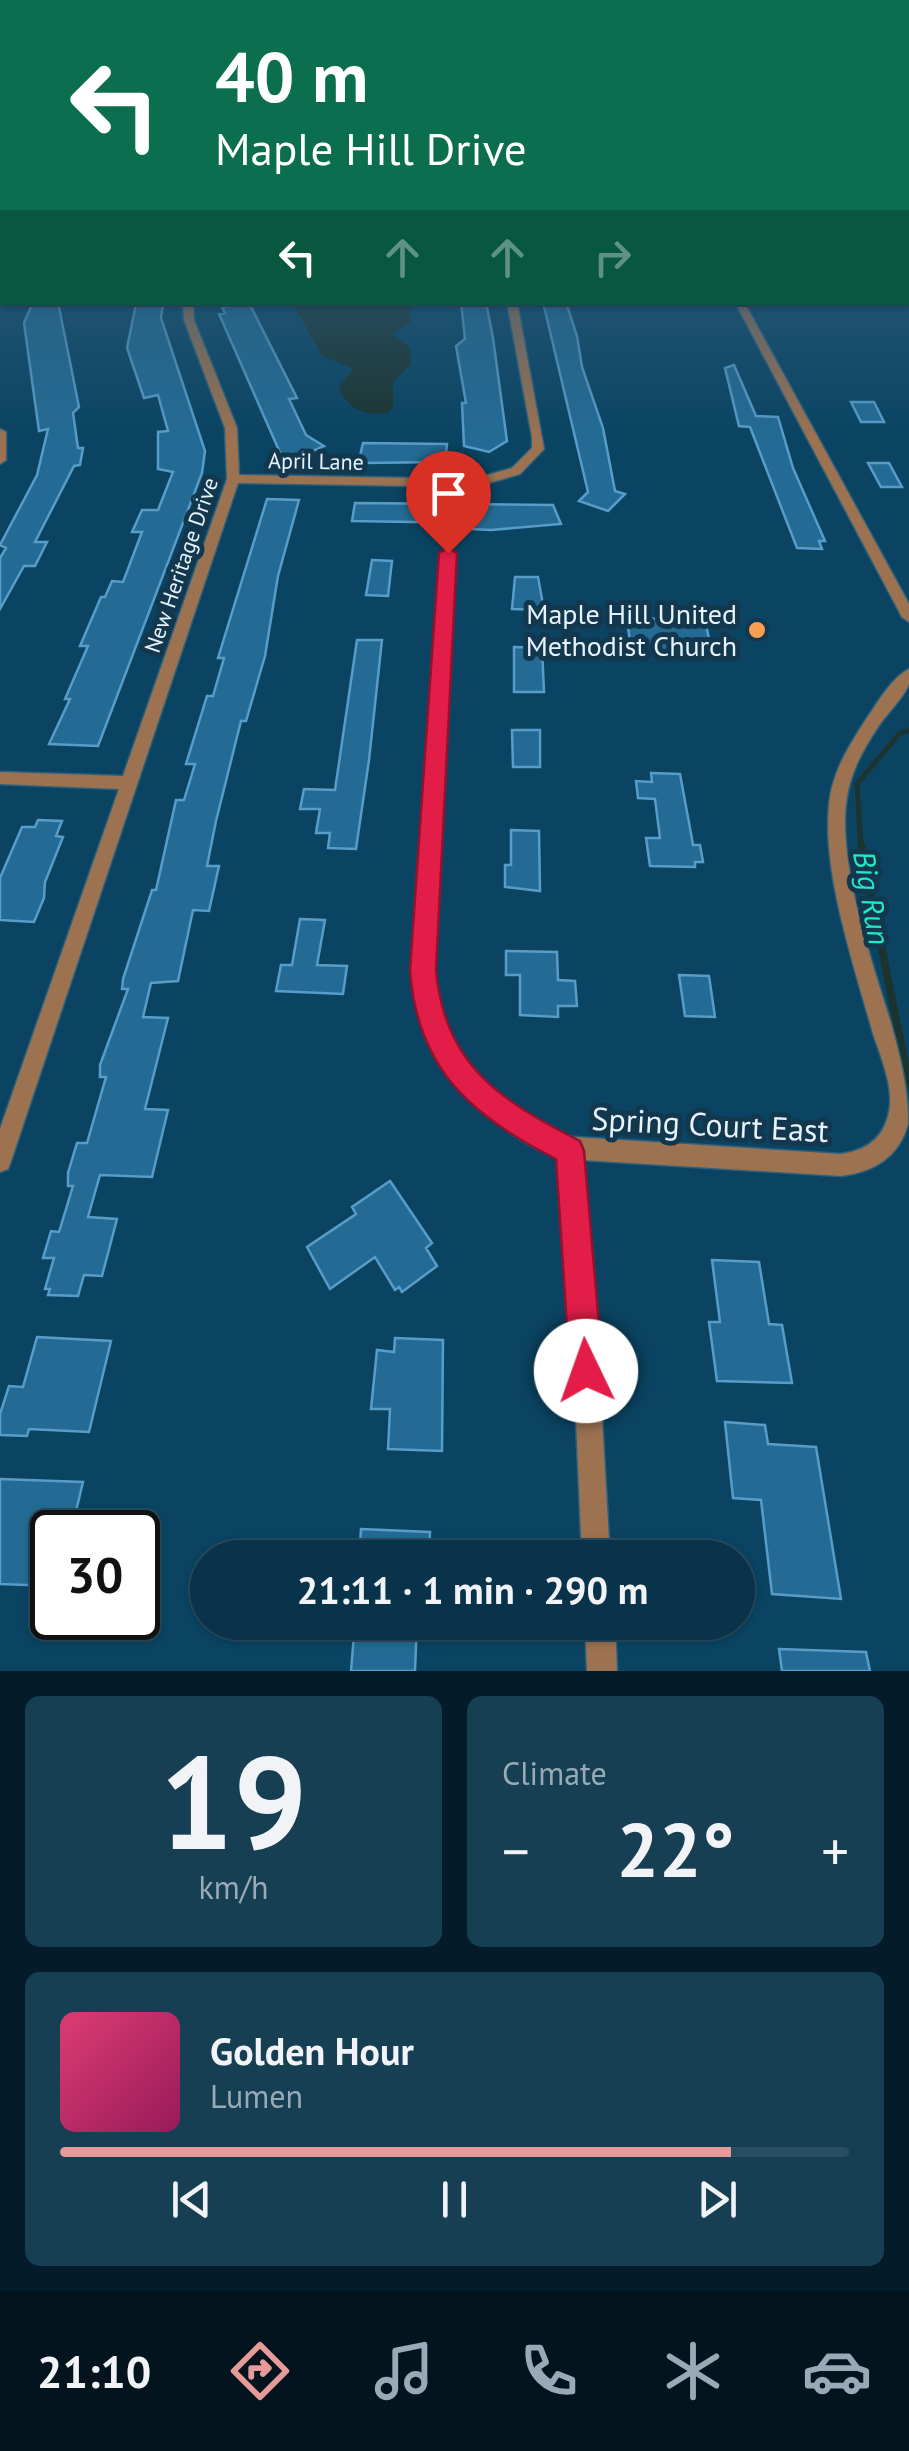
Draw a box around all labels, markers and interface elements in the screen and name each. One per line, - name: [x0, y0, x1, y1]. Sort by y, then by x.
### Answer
- text: 40 m: [215, 31, 368, 121]
- icon: left: [50, 40, 180, 170]
- text: Maple Hill Drive: [215, 119, 527, 177]
- icon: left: [270, 230, 325, 285]
- icon: ahead: [375, 230, 430, 285]
- icon: ahead: [480, 230, 535, 285]
- icon: right: [585, 230, 640, 285]
- street label: April Lane: [268, 446, 364, 476]
- pin: [406, 451, 491, 554]
- icon: arrive: [421, 466, 476, 521]
- street label: New Heritage Drive: [138, 474, 224, 656]
- place label: Maple Hill United Methodist Church: [526, 595, 737, 664]
- marker: Maple Hill United Methodist Church: [746, 619, 768, 641]
- water label: Big Run: [845, 848, 900, 948]
- street label: Spring Court East: [591, 1097, 830, 1151]
- position arrow: [534, 1319, 638, 1423]
- speed limit sign: 30: [30, 1510, 160, 1640]
- text: 21:11 · 1 min · 290 m: [297, 1565, 648, 1614]
- text: 19: [160, 1717, 307, 1885]
- text: Climate: [502, 1752, 607, 1794]
- text: 22°: [617, 1801, 734, 1898]
- text: −: [502, 1815, 530, 1886]
- text: +: [821, 1815, 849, 1886]
- text: km/h: [198, 1866, 269, 1908]
- text: Golden Hour: [210, 2026, 414, 2075]
- text: Lumen: [210, 2075, 303, 2117]
- icon: previous: [164, 2172, 219, 2227]
- icon: pause: [427, 2172, 482, 2227]
- icon: next: [690, 2172, 745, 2227]
- icon: directions: [225, 2336, 295, 2406]
- icon: music: [369, 2336, 439, 2406]
- icon: phone: [514, 2336, 584, 2406]
- icon: climate: [658, 2336, 728, 2406]
- icon: car: [802, 2336, 872, 2406]
- text: 21:10: [37, 2342, 151, 2400]

